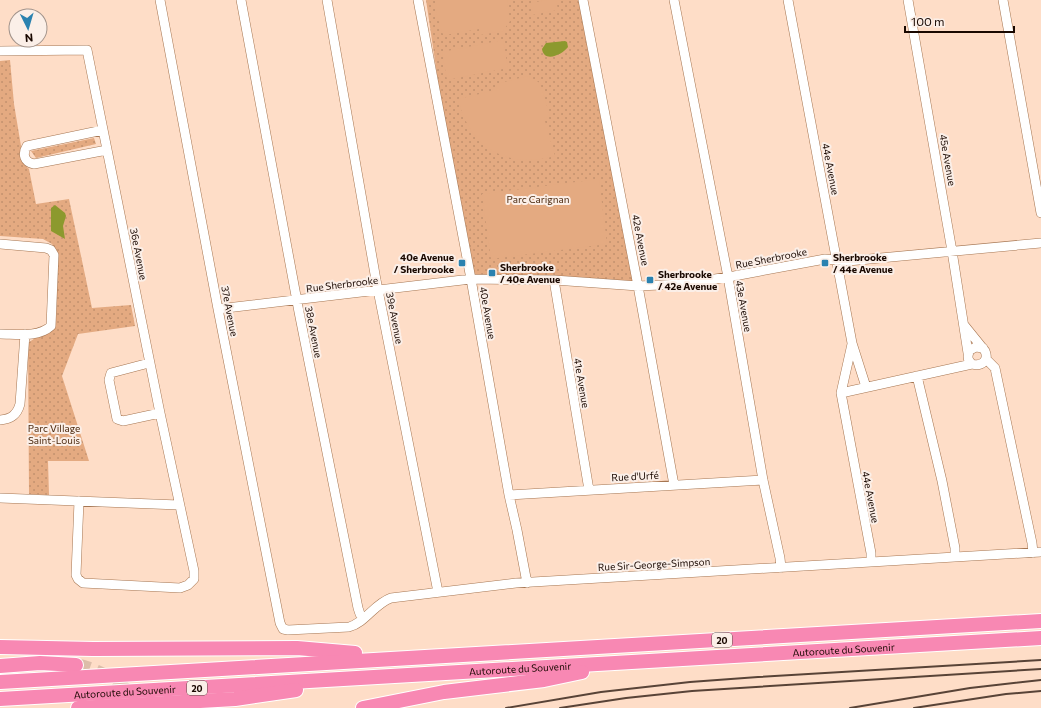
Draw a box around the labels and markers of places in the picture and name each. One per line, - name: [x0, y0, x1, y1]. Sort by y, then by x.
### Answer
- place label: 40e Avenue / Sherbrooke: [394, 251, 454, 275]
- place label: Sherbrooke / 44e Avenue: [833, 251, 893, 275]
- marker: 40e Avenue / Sherbrooke: [457, 258, 467, 268]
- marker: Sherbrooke / 44e Avenue: [820, 258, 830, 268]
- place label: Sherbrooke / 40e Avenue: [500, 261, 560, 285]
- marker: Sherbrooke / 40e Avenue: [487, 268, 497, 278]
- place label: Sherbrooke / 42e Avenue: [658, 268, 717, 292]
- marker: Sherbrooke / 42e Avenue: [645, 275, 655, 285]

